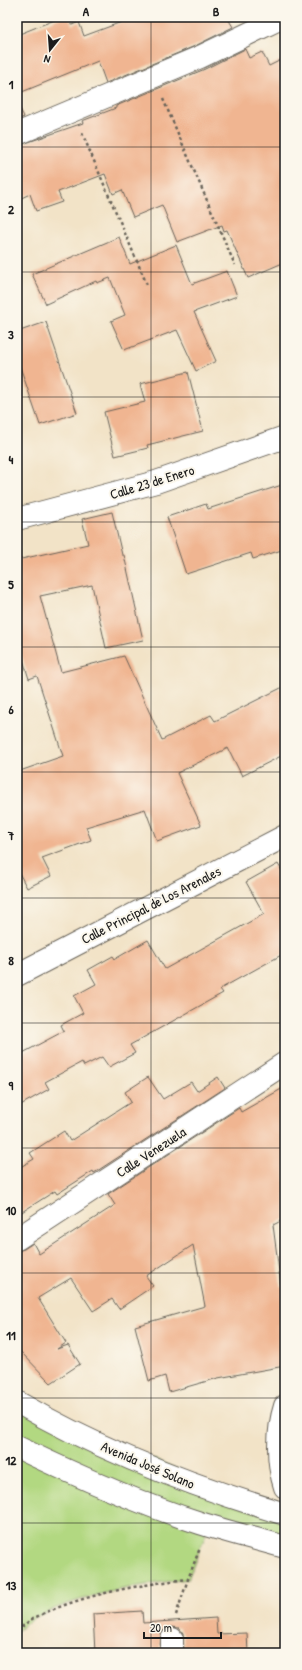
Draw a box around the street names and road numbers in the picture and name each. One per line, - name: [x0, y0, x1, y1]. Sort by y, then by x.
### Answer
- street label: Calle 23 de Enero: [107, 460, 197, 503]
- street label: Calle Principal de Los Arenales: [78, 861, 224, 949]
- street label: Calle Venezuela: [112, 1122, 190, 1181]
- street label: Avenida José Solano: [99, 1436, 198, 1493]

